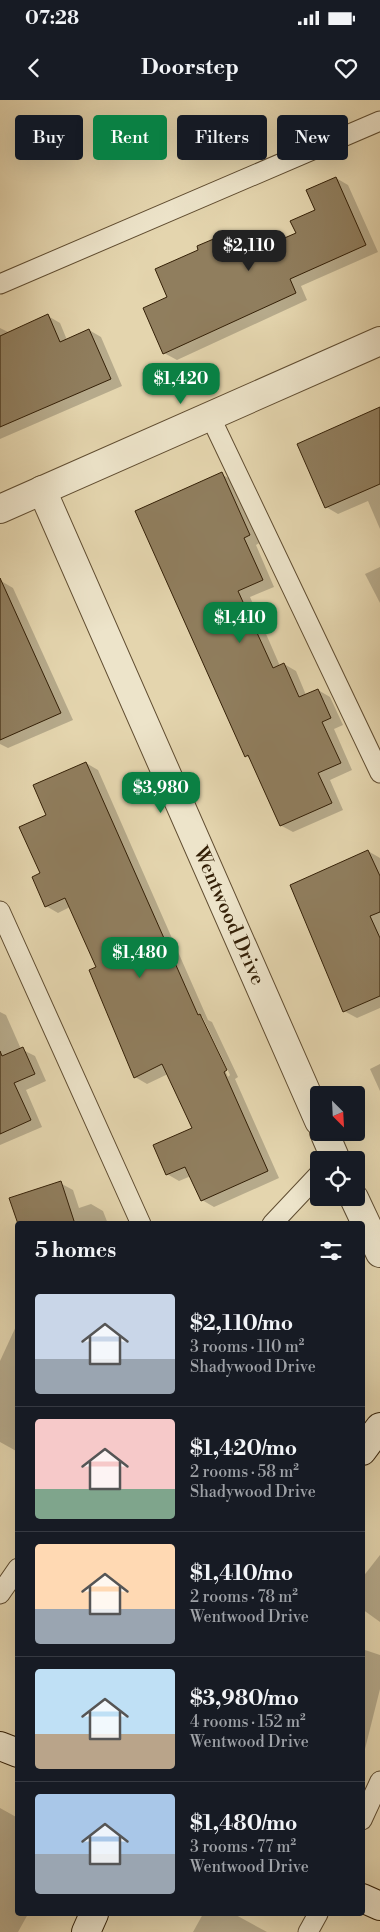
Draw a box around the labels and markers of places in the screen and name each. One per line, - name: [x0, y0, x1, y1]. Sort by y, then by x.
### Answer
- pin: $2,110: [208, 230, 290, 272]
- pin: $1,420: [140, 362, 222, 405]
- pin: $1,410: [199, 602, 281, 644]
- pin: $3,980: [120, 772, 202, 814]
- pin: $1,480: [99, 936, 181, 979]

